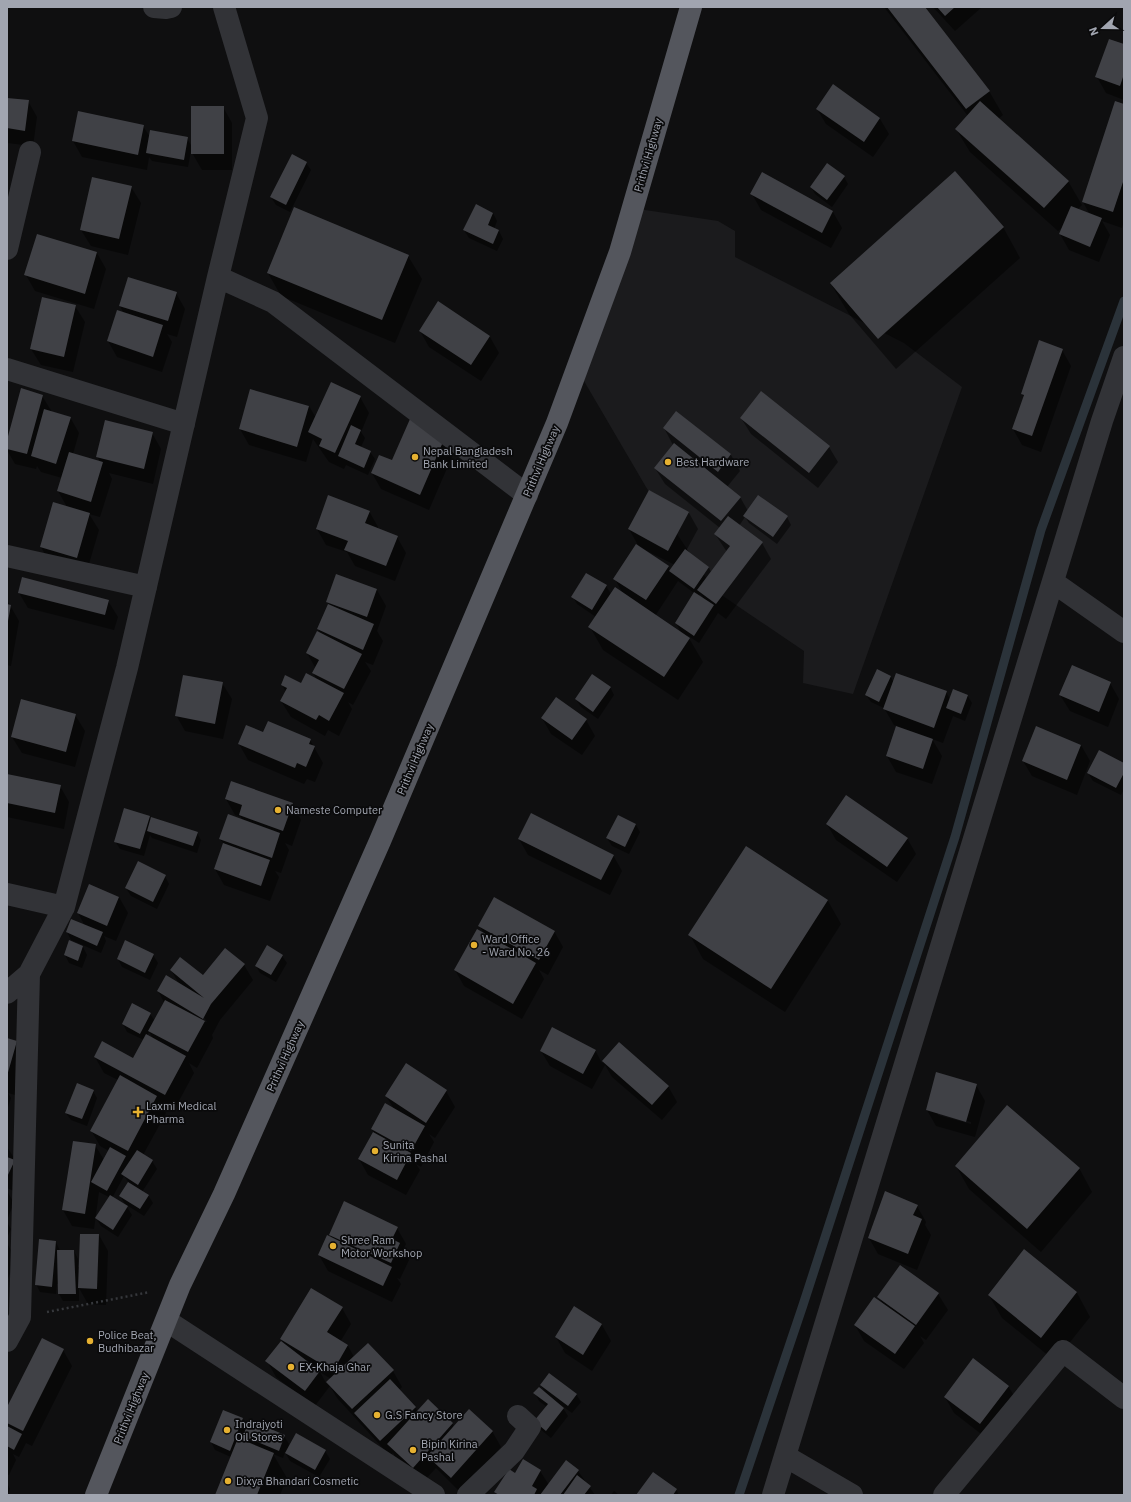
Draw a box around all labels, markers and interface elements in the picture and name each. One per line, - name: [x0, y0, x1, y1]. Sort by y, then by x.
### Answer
- north arrow: [1083, 8, 1123, 48]
- text: N: [1086, 25, 1102, 38]
- street label: Prithvi Highway: [631, 116, 665, 194]
- street label: Prithvi Highway: [520, 423, 563, 499]
- place label: Nepal Bangladesh Bank Limited: [423, 444, 513, 471]
- marker: Nepal Bangladesh Bank Limited: [410, 452, 420, 462]
- place label: Best Hardware: [676, 455, 749, 469]
- marker: Best Hardware: [663, 457, 673, 467]
- street label: Prithvi Highway: [394, 721, 437, 797]
- place label: Nameste Computer: [286, 803, 382, 817]
- marker: Nameste Computer: [273, 805, 283, 815]
- place label: Ward Office - Ward No. 26: [482, 932, 550, 959]
- marker: Ward Office - Ward No. 26: [469, 940, 479, 950]
- street label: Prithvi Highway: [263, 1018, 307, 1094]
- place label: Laxmi Medical Pharma: [146, 1099, 216, 1126]
- marker: Laxmi Medical Pharma: [133, 1107, 143, 1117]
- place label: Sunita Kirina Pashal: [383, 1138, 447, 1165]
- marker: Sunita Kirina Pashal: [370, 1146, 380, 1156]
- place label: Shree Ram Motor Workshop: [341, 1233, 422, 1260]
- marker: Shree Ram Motor Workshop: [328, 1241, 338, 1251]
- place label: Police Beat, Budhibazar: [98, 1328, 156, 1355]
- marker: Police Beat, Budhibazar: [85, 1336, 95, 1346]
- place label: EX-Khaja Ghar: [299, 1360, 370, 1374]
- marker: EX-Khaja Ghar: [286, 1362, 296, 1372]
- street label: Prithvi Highway: [110, 1370, 152, 1446]
- place label: G.S Fancy Store: [385, 1408, 462, 1422]
- marker: G.S Fancy Store: [372, 1410, 382, 1420]
- place label: Indrajyoti Oil Stores: [235, 1417, 283, 1444]
- marker: Indrajyoti Oil Stores: [222, 1425, 232, 1435]
- place label: Bipin Kirina Pashal: [421, 1437, 478, 1464]
- marker: Bipin Kirina Pashal: [408, 1445, 418, 1455]
- place label: Dixya Bhandari Cosmetic: [236, 1474, 359, 1488]
- marker: Dixya Bhandari Cosmetic: [223, 1476, 233, 1486]

